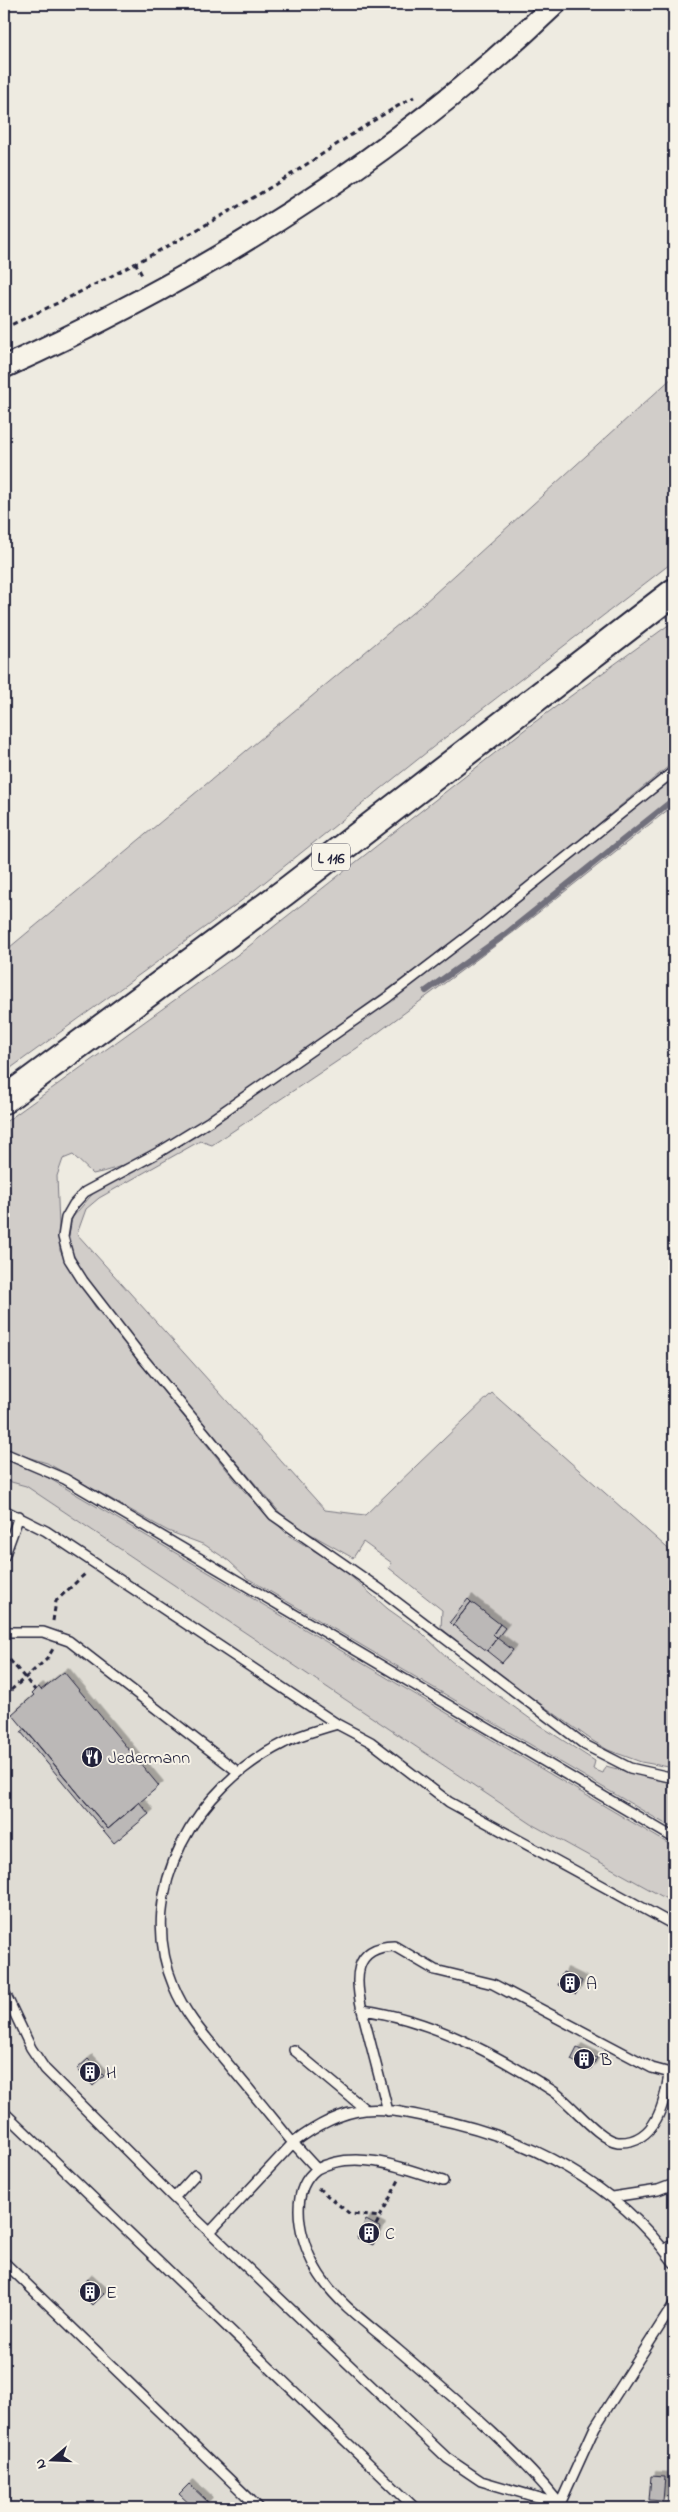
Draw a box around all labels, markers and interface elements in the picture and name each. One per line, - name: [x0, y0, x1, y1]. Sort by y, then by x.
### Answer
- road number: L 116: [312, 844, 350, 870]
- restaurant icon: Jedermann: [80, 1745, 104, 1769]
- place label: Jedermann: [108, 1746, 190, 1772]
- building icon: A: [558, 1971, 582, 1995]
- place label: A: [586, 1972, 597, 1998]
- building icon: B: [572, 2047, 596, 2071]
- place label: B: [599, 2048, 612, 2074]
- building icon: H: [78, 2060, 102, 2084]
- place label: H: [106, 2061, 116, 2087]
- building icon: C: [357, 2221, 381, 2245]
- place label: C: [385, 2222, 395, 2248]
- building icon: E: [78, 2280, 102, 2304]
- place label: E: [106, 2281, 117, 2307]
- north arrow: [28, 2434, 78, 2484]
- text: N: [30, 2456, 53, 2472]

